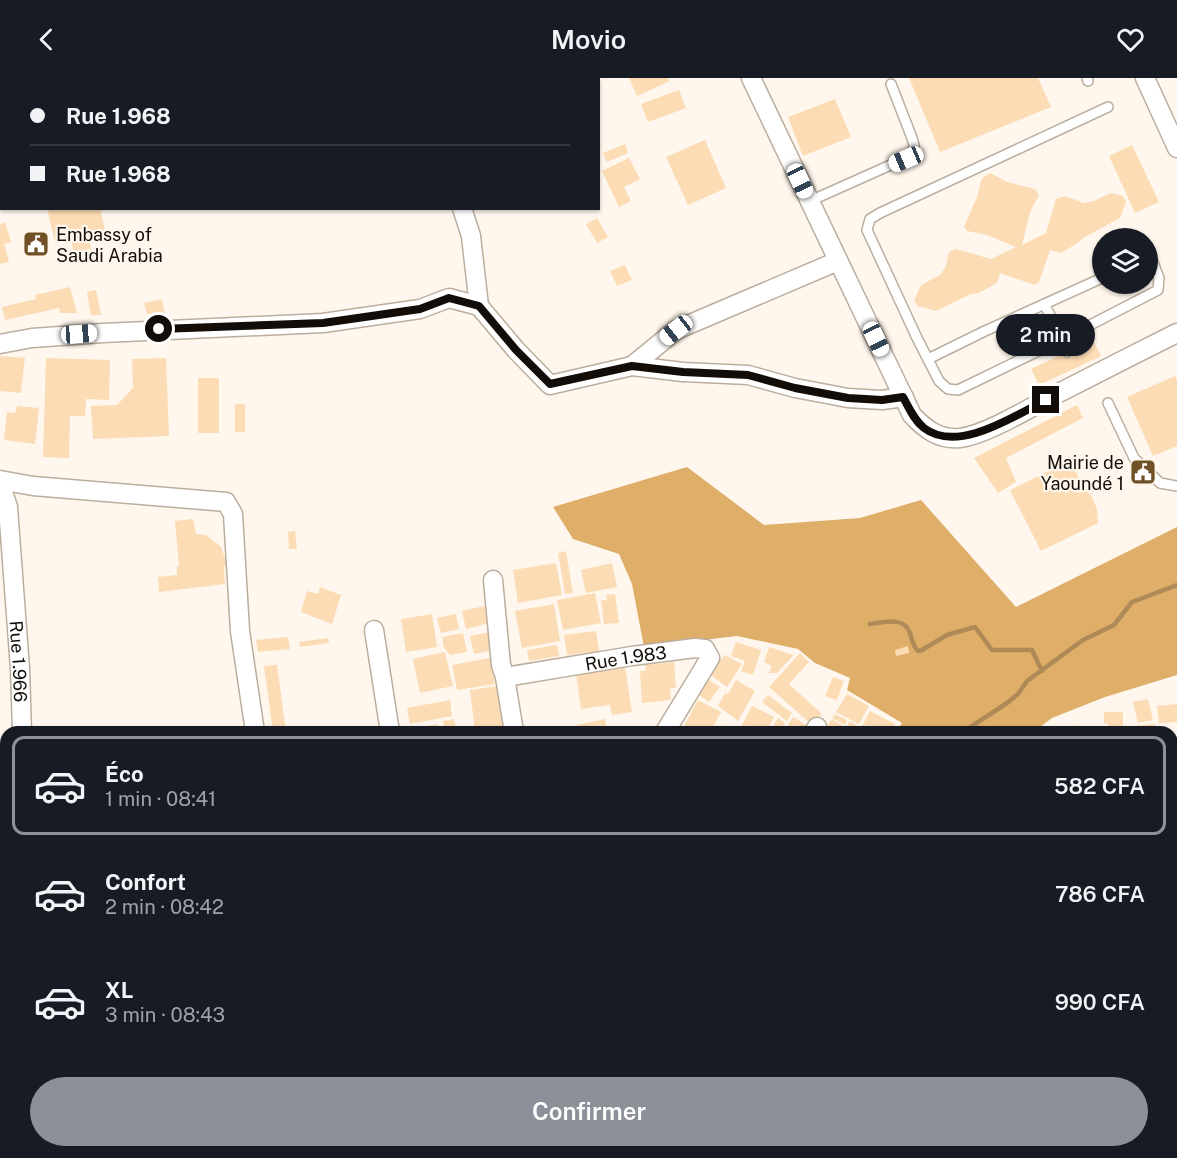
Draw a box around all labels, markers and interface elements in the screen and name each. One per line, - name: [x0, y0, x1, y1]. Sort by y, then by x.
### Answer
- icon: back: [30, 23, 63, 56]
- text: Movio: [551, 23, 626, 55]
- icon: heart: [1114, 23, 1147, 56]
- text: Rue 1.968: [66, 103, 171, 129]
- car: [886, 144, 926, 174]
- text: Rue 1.968: [66, 161, 171, 187]
- car: [784, 161, 816, 201]
- place label: Embassy of Saudi Arabia: [56, 224, 163, 266]
- map controls: [1092, 228, 1158, 294]
- button: layers: [1092, 228, 1158, 294]
- public building icon: Embassy of Saudi Arabia: [21, 229, 51, 259]
- car: [656, 312, 696, 348]
- callout: 2 min: [996, 313, 1096, 355]
- route start: [145, 315, 172, 342]
- car: [860, 319, 892, 359]
- text: 2 min: [1020, 323, 1071, 347]
- car: [60, 324, 98, 344]
- route end: [1032, 386, 1059, 413]
- place label: Mairie de Yaoundé 1: [1041, 452, 1124, 494]
- public building icon: Mairie de Yaoundé 1: [1128, 457, 1158, 487]
- street label: Rue 1.966: [6, 620, 32, 702]
- street label: Rue 1.983: [583, 641, 668, 674]
- icon: car: [33, 759, 87, 813]
- text: Éco: [105, 761, 144, 787]
- text: 582 CFA: [1054, 773, 1145, 799]
- text: 1 min · 08:41: [105, 787, 216, 811]
- icon: car: [33, 867, 87, 921]
- text: Confort: [105, 869, 186, 895]
- text: 786 CFA: [1055, 881, 1145, 907]
- text: 2 min · 08:42: [105, 895, 224, 919]
- icon: car: [33, 975, 87, 1029]
- text: XL: [105, 977, 133, 1003]
- text: 990 CFA: [1055, 989, 1145, 1015]
- text: 3 min · 08:43: [105, 1003, 225, 1027]
- button: Confirmer: [30, 1077, 1148, 1146]

